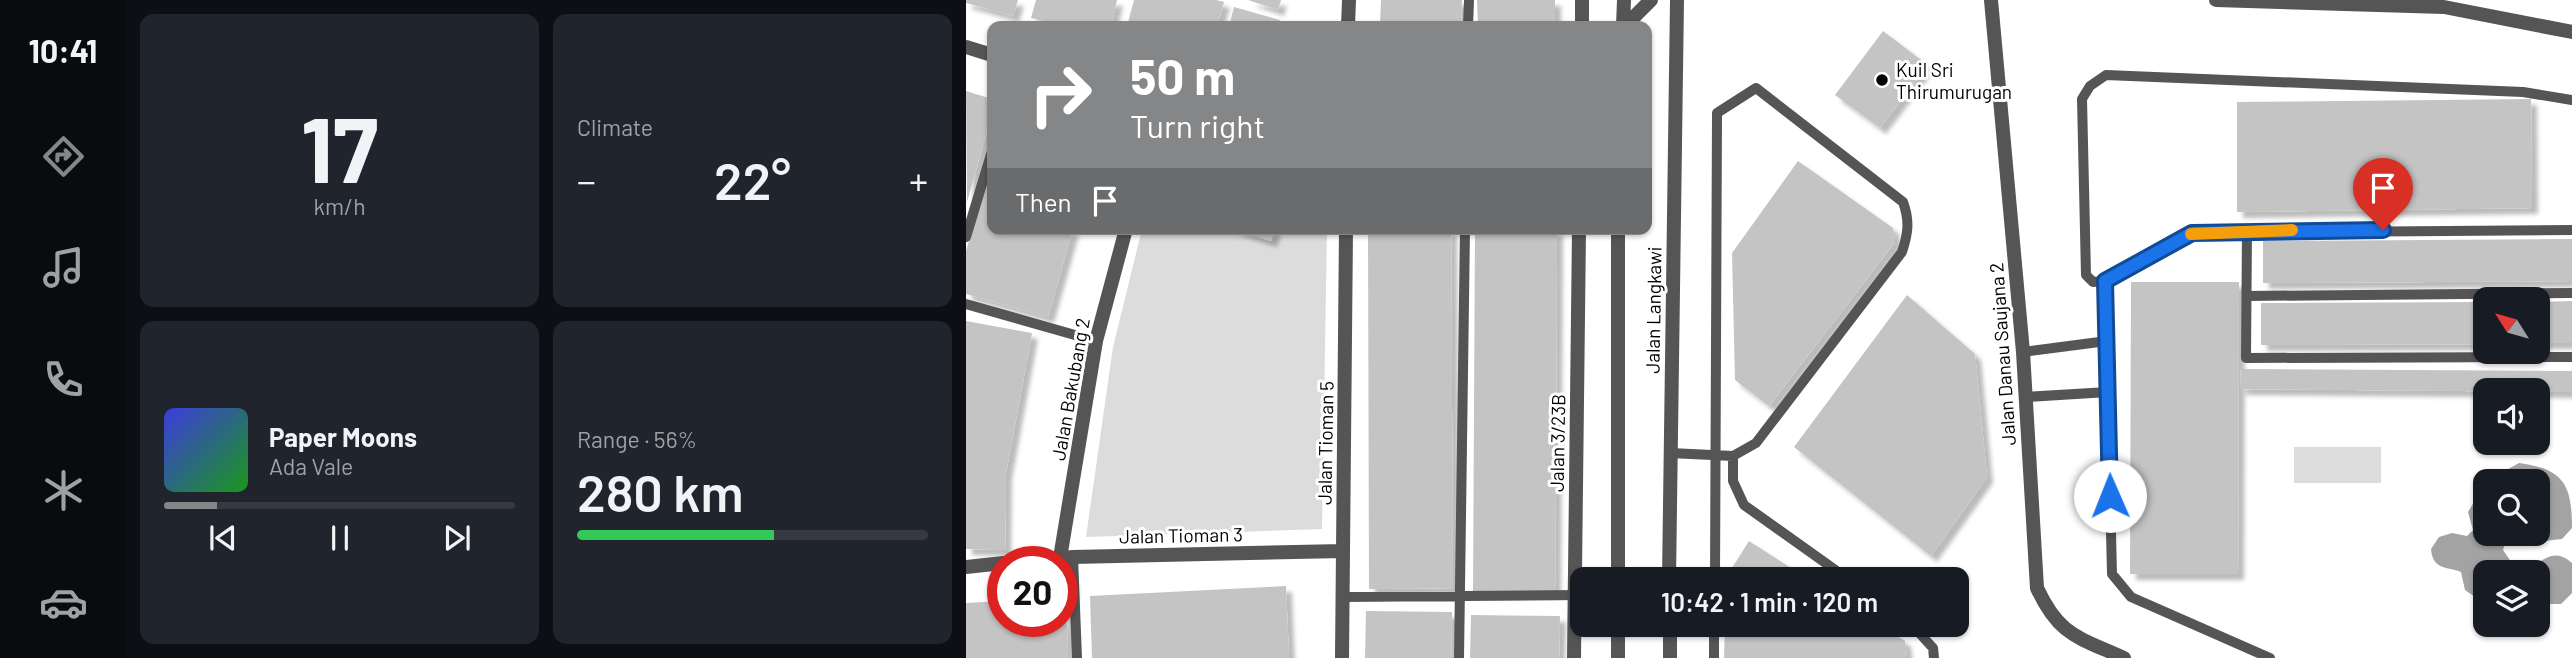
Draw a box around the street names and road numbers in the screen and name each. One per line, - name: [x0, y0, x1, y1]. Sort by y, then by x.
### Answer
- street label: Jalan Langkawi: [1640, 246, 1666, 374]
- street label: Jalan Danau Saujana 2: [1984, 262, 2020, 446]
- street label: Jalan Bakubang 2: [1046, 316, 1094, 462]
- street label: Jalan Tioman 5: [1312, 381, 1338, 505]
- street label: Jalan 3/23B: [1545, 394, 1569, 492]
- street label: Jalan Tioman 3: [1119, 522, 1243, 548]

